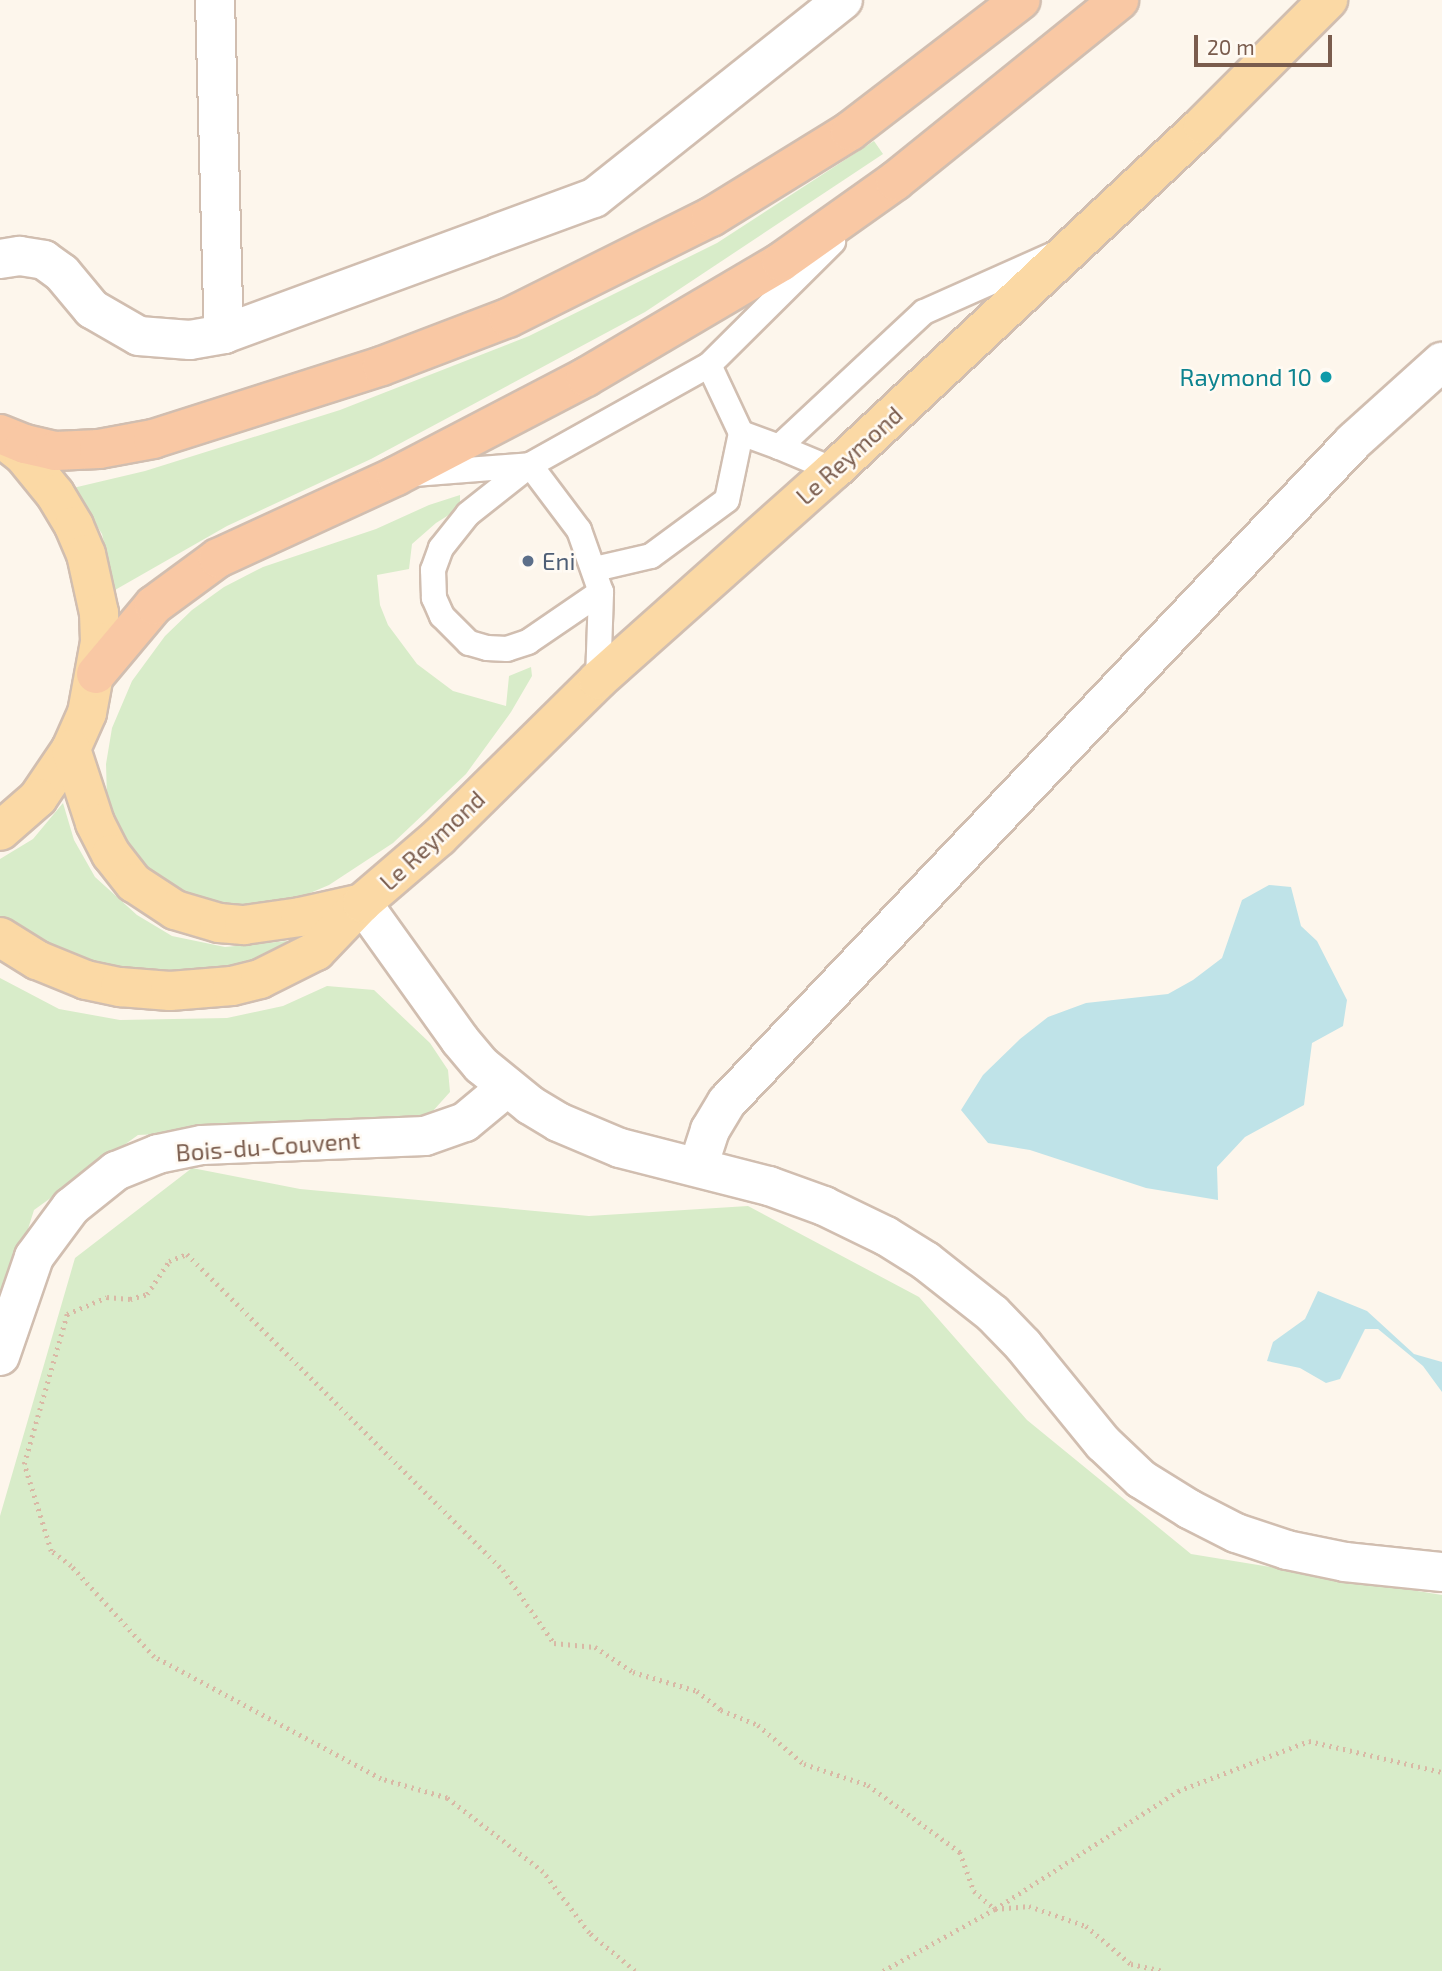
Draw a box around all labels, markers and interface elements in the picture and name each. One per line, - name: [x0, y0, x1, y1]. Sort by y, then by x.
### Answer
- scale bar: [1197, 21, 1335, 65]
- text: 20 m: [1207, 34, 1255, 59]
- place label: Raymond 10: [1180, 363, 1312, 391]
- marker: Raymond 10: [1318, 369, 1334, 385]
- street label: Le Reymond: [790, 400, 908, 510]
- place label: Eni: [542, 547, 575, 575]
- marker: Eni: [520, 553, 536, 569]
- street label: Le Reymond: [374, 784, 490, 896]
- street label: Bois-du-Couvent: [175, 1125, 361, 1167]

